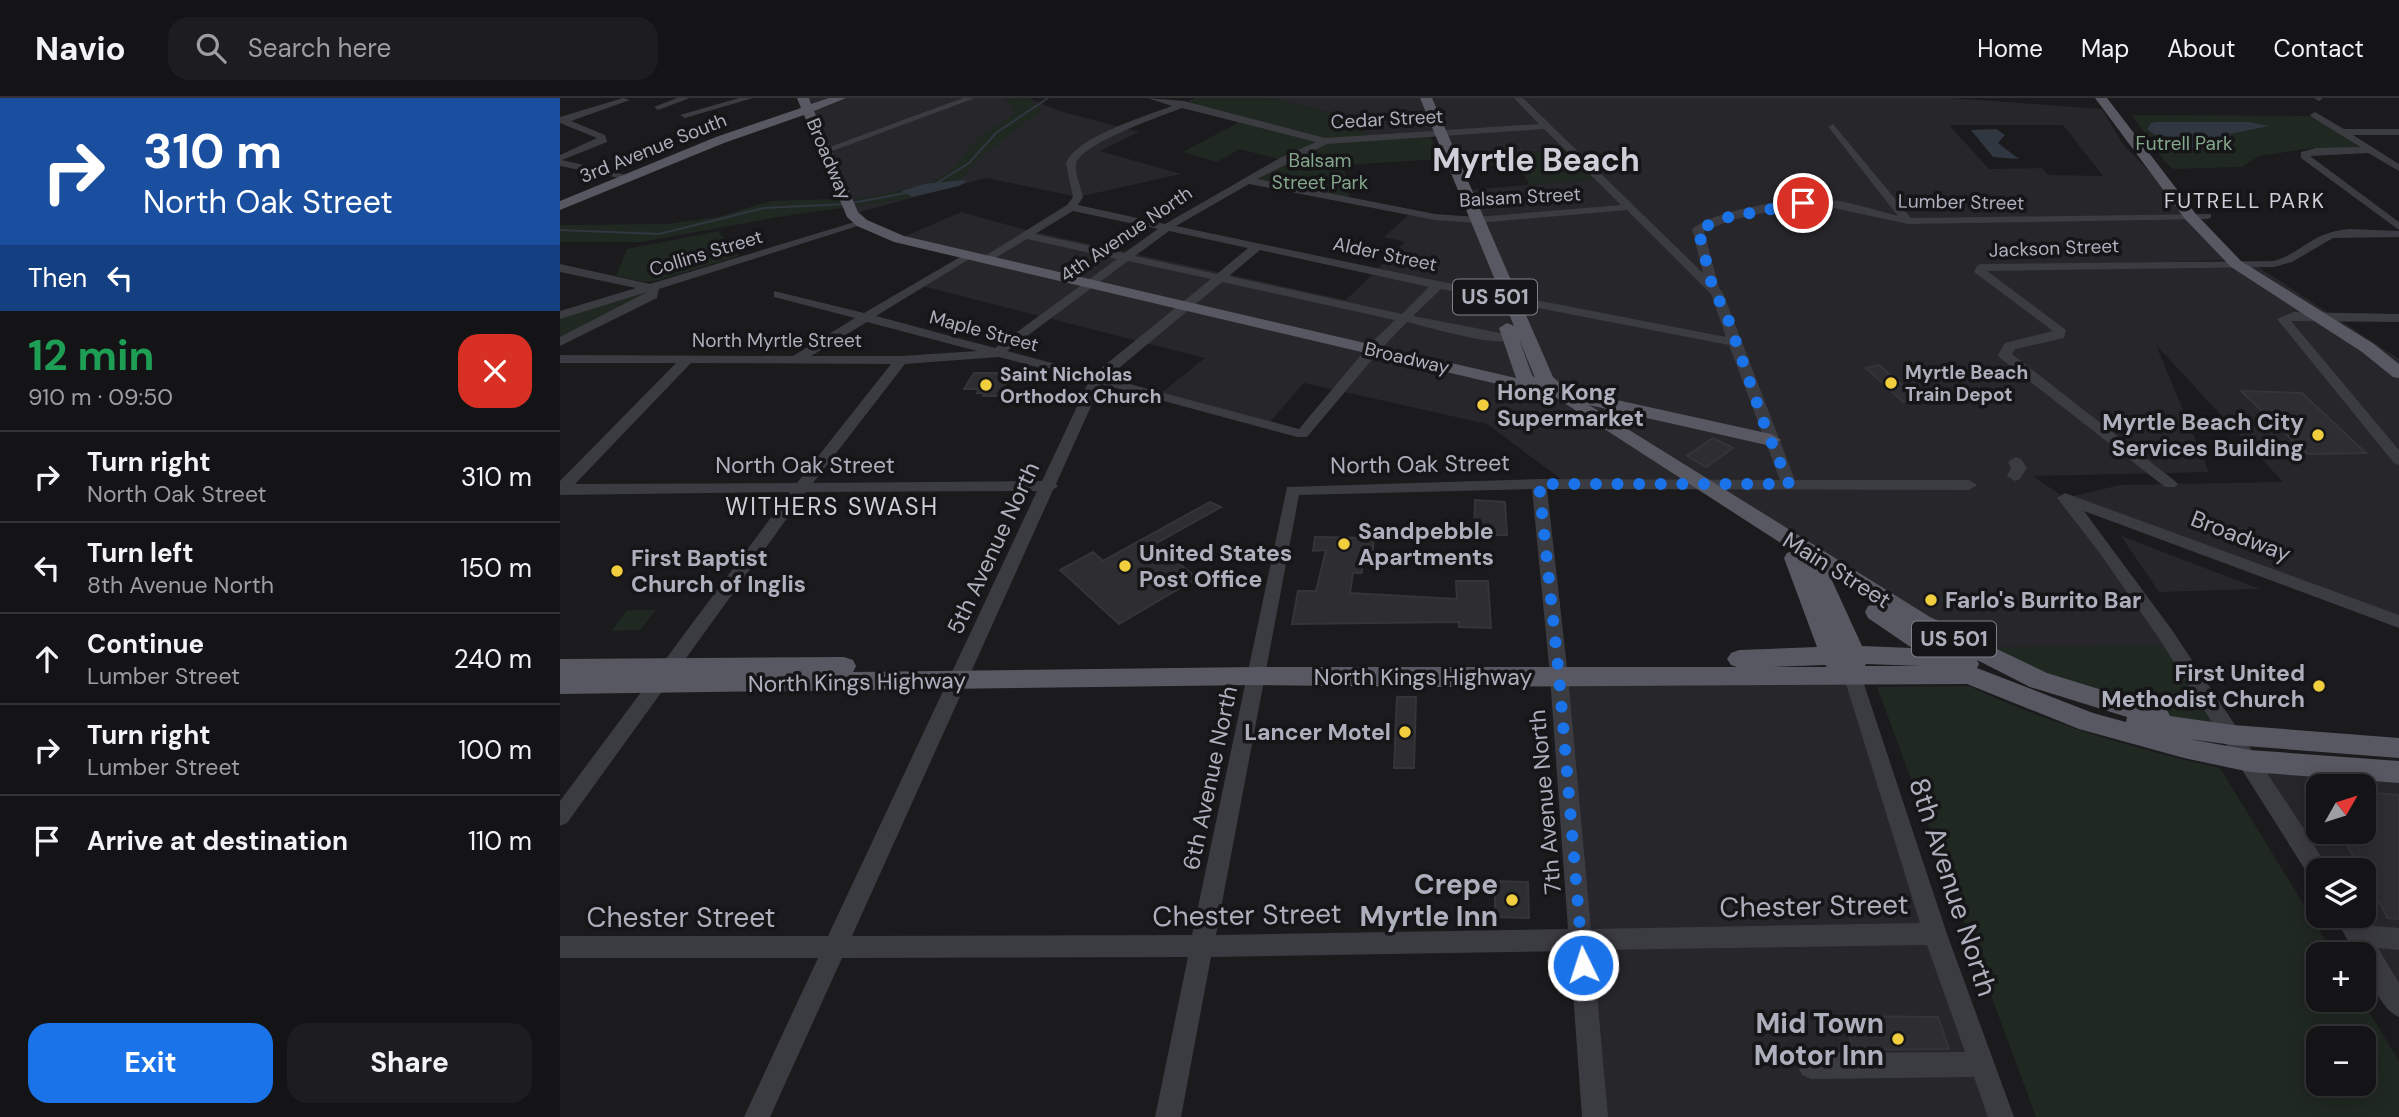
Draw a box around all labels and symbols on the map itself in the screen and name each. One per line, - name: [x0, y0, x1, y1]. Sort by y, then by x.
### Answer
- street label: Cedar Street: [1330, 104, 1444, 134]
- street label: 3rd Avenue South: [576, 107, 730, 189]
- street label: Broadway: [801, 114, 858, 204]
- park label: Futrell Park: [2135, 131, 2233, 156]
- district label: Myrtle Beach: [1432, 139, 1640, 181]
- park label: Balsam Street Park: [1272, 148, 1369, 195]
- pin: [1773, 173, 1833, 233]
- street label: 4th Avenue North: [1055, 180, 1197, 288]
- street label: Balsam Street: [1459, 181, 1581, 213]
- district label: FUTRELL PARK: [2164, 187, 2326, 215]
- street label: Lumber Street: [1898, 188, 2024, 216]
- street label: Collins Street: [646, 224, 766, 282]
- street label: Alder Street: [1331, 231, 1439, 277]
- street label: Jackson Street: [1988, 233, 2120, 263]
- road number: US 501: [1453, 280, 1537, 314]
- street label: Maple Street: [927, 304, 1041, 358]
- street label: North Myrtle Street: [692, 328, 862, 353]
- street label: Broadway: [1362, 336, 1452, 380]
- place label: Myrtle Beach Train Depot: [1905, 360, 2028, 407]
- place label: Saint Nicholas Orthodox Church: [1000, 362, 1161, 409]
- marker: Myrtle Beach Train Depot: [1883, 375, 1899, 391]
- marker: Saint Nicholas Orthodox Church: [978, 377, 994, 393]
- place label: Hong Kong Supermarket: [1497, 377, 1644, 433]
- marker: Hong Kong Supermarket: [1475, 397, 1491, 413]
- place label: Myrtle Beach City Services Building: [2102, 407, 2304, 463]
- marker: Myrtle Beach City Services Building: [2310, 427, 2326, 443]
- street label: North Oak Street: [1330, 447, 1510, 481]
- street label: North Oak Street: [715, 450, 895, 480]
- street label: 5th Avenue North: [940, 457, 1046, 639]
- district label: WITHERS SWASH: [725, 491, 939, 522]
- street label: Broadway: [2187, 503, 2295, 569]
- place label: Sandpebble Apartments: [1358, 516, 1494, 572]
- street label: Main Street: [1777, 525, 1897, 615]
- marker: Sandpebble Apartments: [1336, 536, 1352, 552]
- place label: United States Post Office: [1139, 538, 1292, 594]
- place label: First Baptist Church of Inglis: [631, 543, 806, 599]
- marker: United States Post Office: [1117, 558, 1133, 574]
- marker: First Baptist Church of Inglis: [609, 563, 625, 579]
- place label: Farlo's Burrito Bar: [1945, 585, 2141, 615]
- marker: Farlo's Burrito Bar: [1923, 592, 1939, 608]
- road number: US 501: [1912, 622, 1996, 656]
- place label: First United Methodist Church: [2101, 658, 2305, 714]
- street label: North Kings Highway: [1314, 662, 1532, 692]
- street label: North Kings Highway: [748, 665, 967, 699]
- marker: First United Methodist Church: [2311, 678, 2327, 694]
- street label: 6th Avenue North: [1176, 683, 1244, 873]
- street label: 7th Avenue North: [1522, 708, 1568, 896]
- place label: Lancer Motel: [1244, 717, 1391, 747]
- marker: Lancer Motel: [1397, 724, 1413, 740]
- street label: 8th Avenue North: [1900, 773, 2006, 1001]
- north arrow: [2306, 774, 2376, 844]
- place label: Crepe Myrtle Inn: [1360, 866, 1498, 935]
- street label: Chester Street: [1719, 886, 1909, 926]
- marker: Crepe Myrtle Inn: [1504, 892, 1520, 908]
- street label: Chester Street: [1152, 895, 1342, 935]
- street label: Chester Street: [586, 899, 776, 936]
- position arrow: [1546, 928, 1620, 1002]
- place label: Mid Town Motor Inn: [1754, 1005, 1884, 1074]
- marker: Mid Town Motor Inn: [1890, 1031, 1906, 1047]

